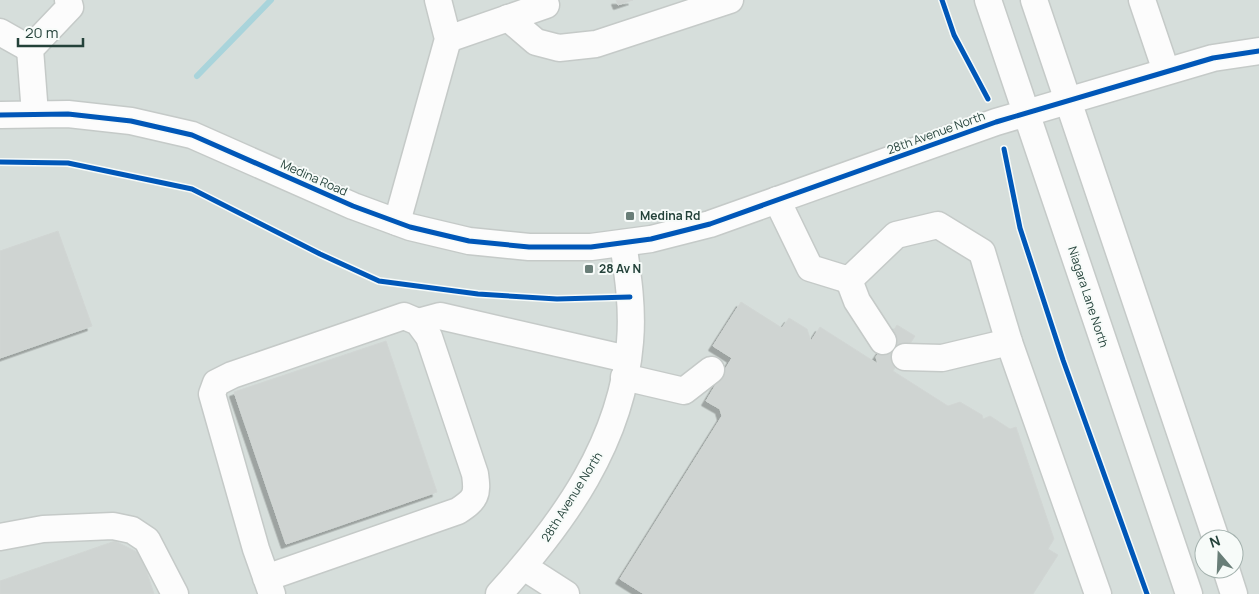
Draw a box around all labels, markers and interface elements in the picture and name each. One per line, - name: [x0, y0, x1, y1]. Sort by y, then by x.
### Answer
- scale bar: [18, 15, 82, 47]
- text: 20 m: [25, 22, 58, 43]
- street label: 28th Avenue North: [884, 107, 987, 158]
- street label: Medina Road: [278, 155, 350, 200]
- place label: Medina Rd: [640, 207, 700, 224]
- marker: Medina Rd: [624, 210, 636, 222]
- street label: Niagara Lane North: [1064, 244, 1113, 350]
- place label: 28 Av N: [599, 260, 641, 277]
- marker: 28 Av N: [583, 263, 595, 275]
- street label: 28th Avenue North: [537, 448, 606, 545]
- north arrow: [1194, 529, 1244, 579]
- text: N: [1207, 531, 1222, 552]

